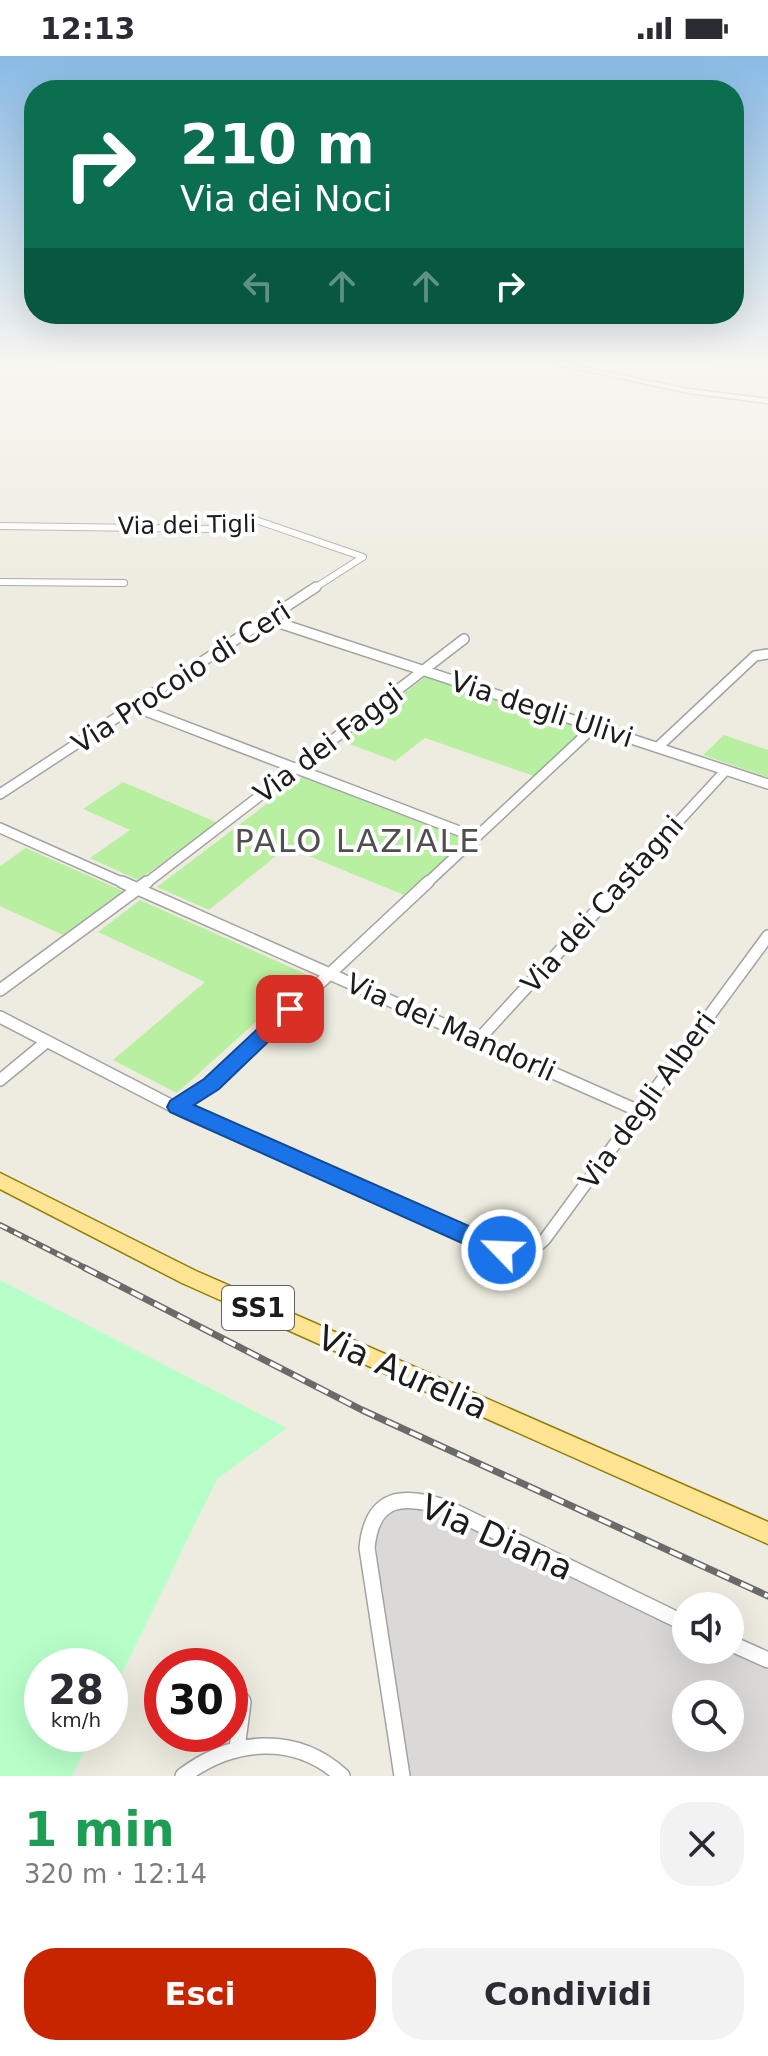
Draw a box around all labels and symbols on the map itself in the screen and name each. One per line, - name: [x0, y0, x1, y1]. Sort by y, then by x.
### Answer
- street label: Via dei Tigli: [118, 510, 256, 540]
- street label: Via Procoio di Ceri: [66, 595, 297, 760]
- street label: Via degli Ulivi: [446, 664, 637, 755]
- street label: Via dei Faggi: [247, 677, 409, 810]
- street label: Via dei Castagni: [514, 809, 691, 1000]
- district label: PALO LAZIALE: [235, 822, 481, 860]
- street label: Via dei Mandorli: [341, 967, 560, 1088]
- pin: [256, 975, 324, 1043]
- street label: Via degli Alberi: [572, 1005, 723, 1195]
- position arrow: [460, 1208, 544, 1292]
- road number: SS1: [222, 1286, 294, 1330]
- street label: Via Aurelia: [312, 1317, 494, 1427]
- street label: Via Diana: [415, 1486, 579, 1588]
- speed limit sign: 30: [144, 1648, 248, 1752]

